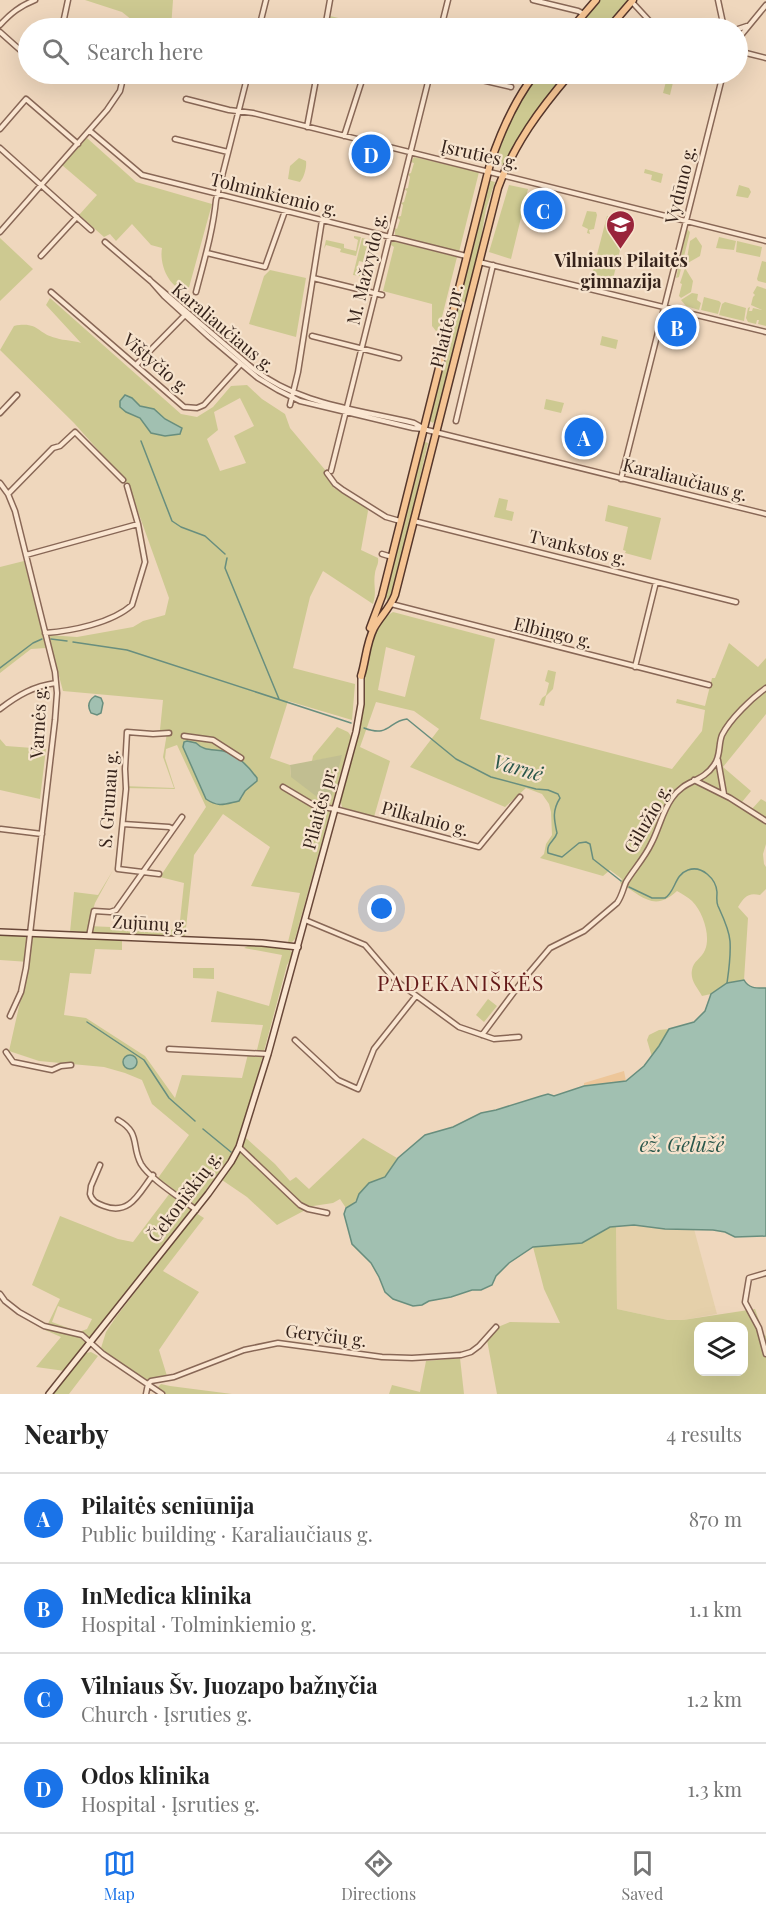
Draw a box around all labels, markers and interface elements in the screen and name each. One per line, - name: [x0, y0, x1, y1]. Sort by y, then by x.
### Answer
- search box: [18, 18, 748, 84]
- icon: search: [39, 35, 72, 68]
- text: Search here: [87, 36, 203, 66]
- pin: D: [352, 132, 391, 176]
- street label: Įsruties g.: [439, 133, 522, 175]
- street label: Vydūno g.: [659, 143, 701, 227]
- street label: Tolminkiemio g.: [208, 167, 341, 222]
- pin: C: [524, 188, 562, 232]
- school or university icon: Vilniaus Pilaitės gimnazija: [605, 208, 637, 250]
- street label: M. Mažvydo g.: [341, 210, 392, 327]
- place label: Vilniaus Pilaitės gimnazija: [553, 248, 688, 293]
- street label: Karaliaučiaus g.: [167, 277, 280, 377]
- street label: Pilaitės pr.: [424, 281, 468, 370]
- pin: B: [658, 304, 696, 350]
- street label: Vištyčio g.: [117, 327, 195, 399]
- pin: A: [564, 414, 604, 460]
- street label: Karaliaučiaus g.: [620, 452, 750, 506]
- street label: Tvankstos g.: [527, 523, 630, 571]
- street label: Elbingo g.: [512, 611, 595, 653]
- street label: Varnės g.: [24, 685, 52, 760]
- water label: Varnė: [490, 747, 547, 787]
- street label: S. Grunau g.: [93, 749, 123, 849]
- street label: Pilaitės pr.: [296, 763, 342, 852]
- street label: Gilužio g.: [618, 780, 676, 857]
- street label: Pilkalnio g.: [379, 795, 471, 841]
- your location: [367, 894, 396, 923]
- street label: Zujūnų g.: [111, 909, 189, 937]
- district label: PADEKANIŠKĖS: [377, 968, 545, 996]
- water label: ež. Gelūžė: [640, 1130, 725, 1157]
- street label: Čekoniškių g.: [142, 1146, 227, 1247]
- street label: Geryčių g.: [284, 1318, 368, 1352]
- map controls: [694, 1322, 748, 1376]
- button: layers: [694, 1322, 748, 1376]
- text: Nearby: [24, 1416, 109, 1451]
- text: 4 results: [666, 1420, 742, 1447]
- text: Pilaitės seniūnija: [81, 1490, 255, 1520]
- text: A: [37, 1505, 50, 1532]
- text: 870 m: [689, 1505, 742, 1532]
- text: Public building · Karaliaučiaus g.: [81, 1520, 373, 1547]
- text: InMedica klinika: [81, 1580, 252, 1610]
- text: B: [37, 1595, 50, 1622]
- text: 1.1 km: [689, 1595, 742, 1622]
- text: Hospital · Tolminkiemio g.: [81, 1610, 316, 1637]
- text: Vilniaus Šv. Juozapo bažnyčia: [81, 1670, 378, 1700]
- text: C: [36, 1685, 51, 1712]
- text: 1.2 km: [687, 1685, 742, 1712]
- text: Church · Įsruties g.: [81, 1700, 252, 1727]
- text: Odos klinika: [81, 1760, 210, 1790]
- text: D: [36, 1775, 51, 1802]
- text: 1.3 km: [687, 1775, 742, 1802]
- text: Hospital · Įsruties g.: [81, 1790, 260, 1817]
- tab: Map: [103, 1847, 136, 1904]
- tab: Directions: [341, 1847, 416, 1904]
- tab: Saved: [622, 1847, 663, 1904]

